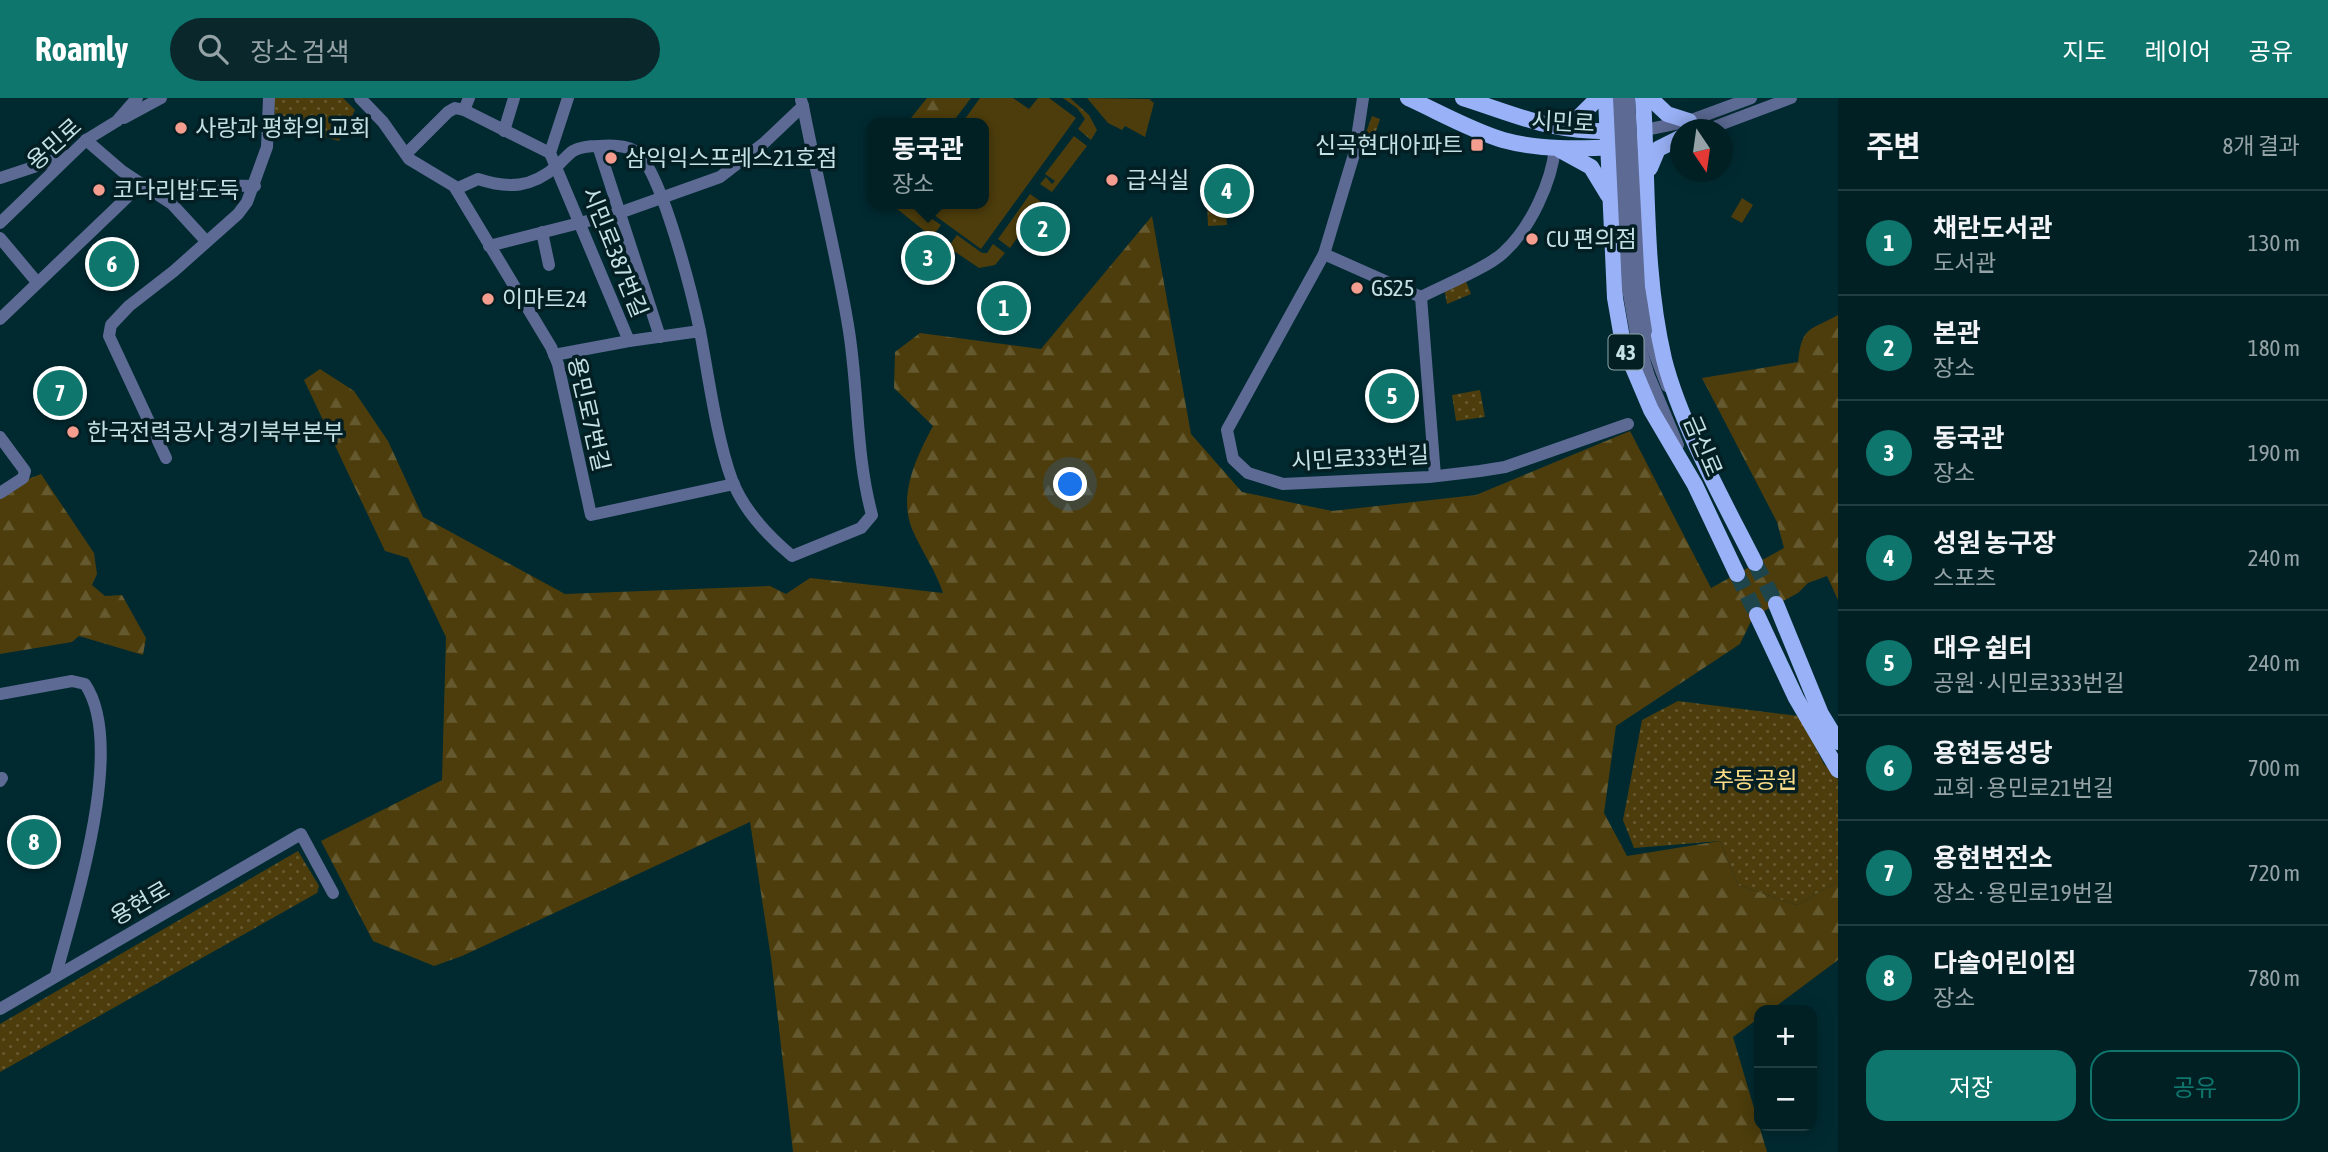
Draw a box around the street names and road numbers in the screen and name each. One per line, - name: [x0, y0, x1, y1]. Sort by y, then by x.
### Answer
- street label: 시민로: [1531, 107, 1595, 137]
- street label: 용민로: [22, 113, 86, 175]
- street label: 시민로387번길: [577, 183, 653, 321]
- road number: 43: [1608, 334, 1644, 370]
- street label: 용민로7번길: [563, 354, 615, 474]
- street label: 금신로: [1679, 412, 1727, 480]
- street label: 시민로333번길: [1290, 441, 1430, 475]
- street label: 용현로: [106, 876, 174, 930]

